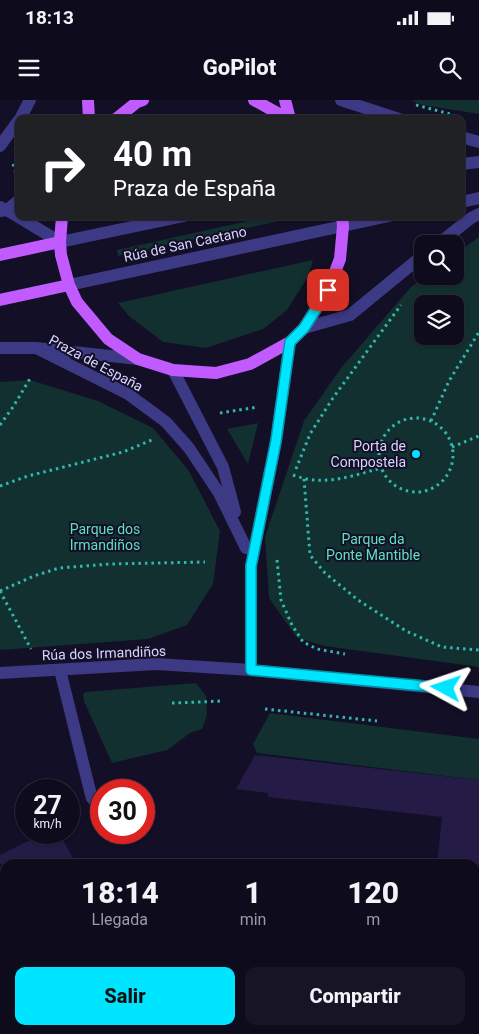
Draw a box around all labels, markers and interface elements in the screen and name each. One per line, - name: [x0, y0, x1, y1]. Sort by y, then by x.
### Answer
- text: 18:13: [25, 6, 74, 29]
- icon: menu: [15, 54, 43, 82]
- icon: search: [436, 54, 464, 82]
- text: GoPilot: [203, 55, 276, 80]
- text: 40 m: [113, 134, 192, 175]
- icon: right: [30, 135, 95, 200]
- text: Praza de España: [113, 176, 276, 201]
- street label: Rúa de San Caetano: [122, 223, 248, 265]
- map controls: [414, 235, 464, 345]
- button: search: [414, 235, 464, 285]
- pin: [307, 269, 349, 311]
- icon: arrive: [314, 276, 342, 304]
- button: layers: [414, 295, 464, 345]
- street label: Praza de España: [46, 332, 146, 394]
- place label: Porta de Compostela: [331, 438, 406, 470]
- marker: Porta de Compostela: [410, 448, 422, 460]
- park label: Parque dos Irmandiños: [70, 521, 140, 553]
- park label: Parque da Ponte Mantible: [326, 531, 420, 563]
- street label: Rúa dos Irmandiños: [42, 643, 166, 663]
- position arrow: [419, 661, 471, 713]
- speed limit sign: 30: [90, 779, 155, 844]
- text: 27: [33, 791, 62, 820]
- text: km/h: [33, 817, 62, 831]
- text: 18:14: [81, 875, 159, 910]
- text: 1: [244, 875, 262, 910]
- text: 120: [347, 875, 399, 910]
- text: Llegada: [92, 910, 148, 929]
- text: min: [240, 910, 266, 929]
- text: m: [366, 910, 380, 929]
- button: Salir: [15, 967, 235, 1025]
- button: Compartir: [245, 967, 465, 1025]

